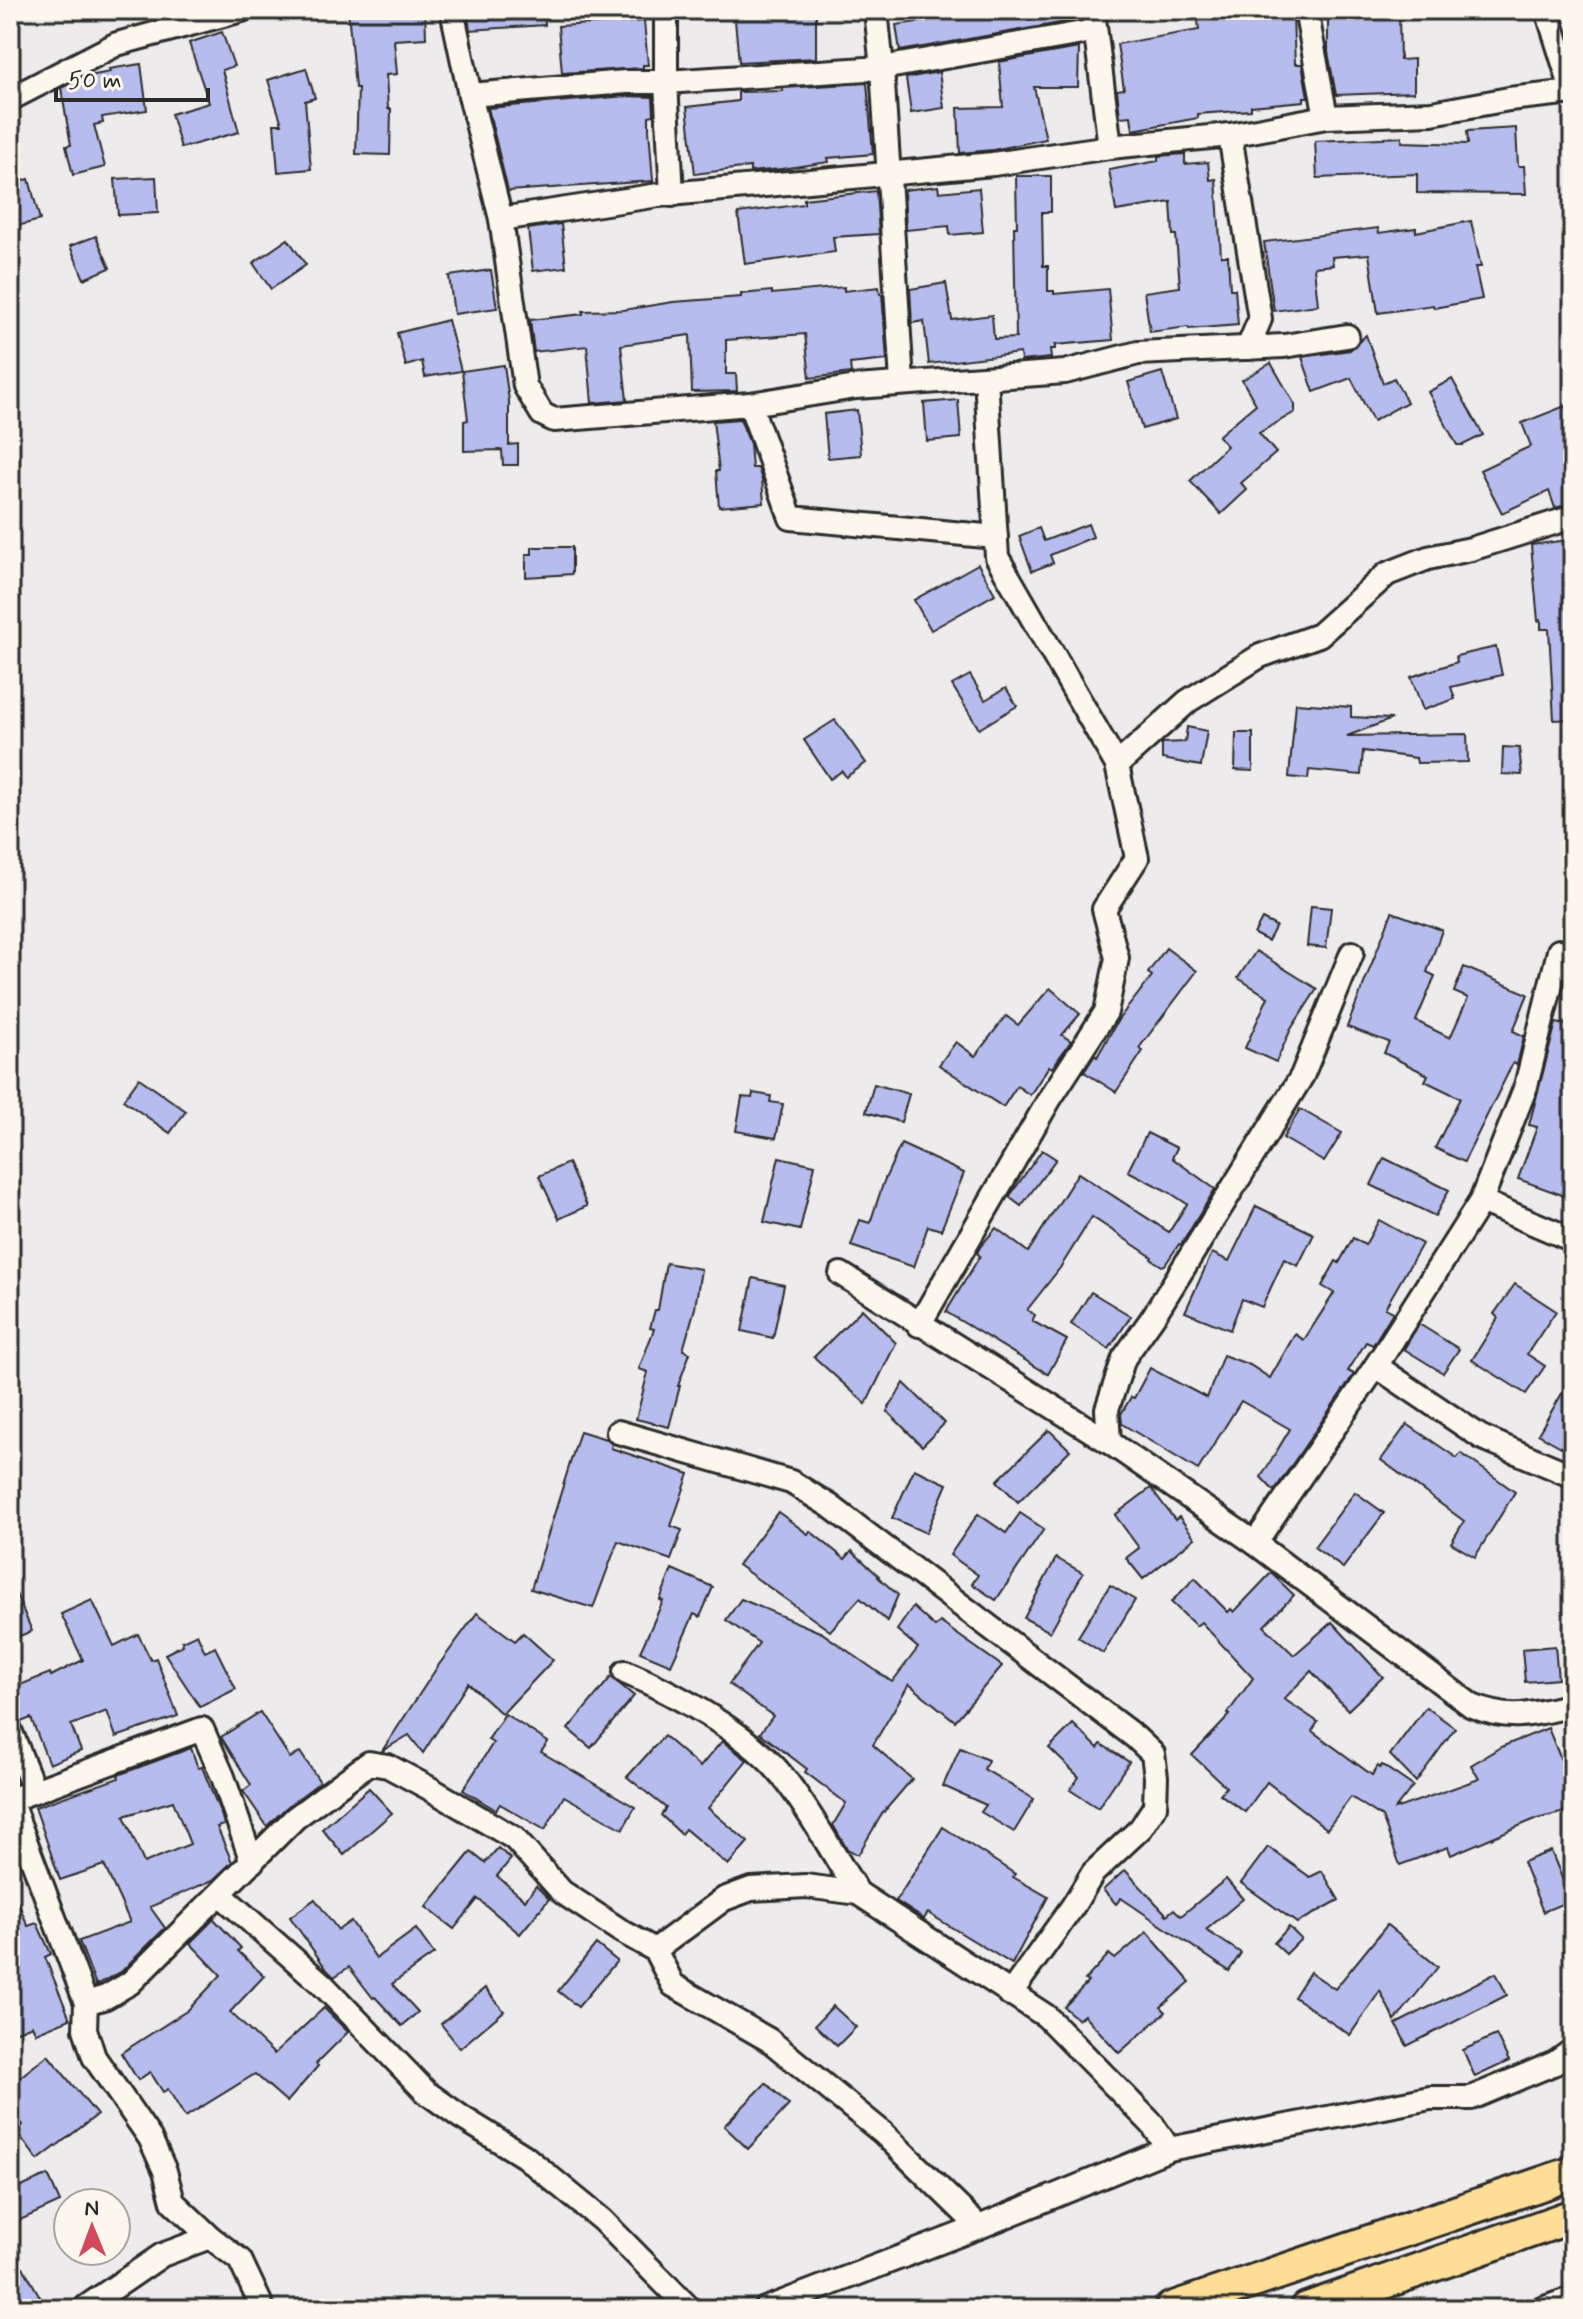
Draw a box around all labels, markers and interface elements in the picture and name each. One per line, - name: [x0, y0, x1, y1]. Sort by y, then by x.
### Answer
- scale bar: [56, 52, 208, 102]
- text: 50 m: [68, 66, 122, 97]
- north arrow: [52, 2187, 132, 2267]
- text: N: [84, 2195, 99, 2223]

